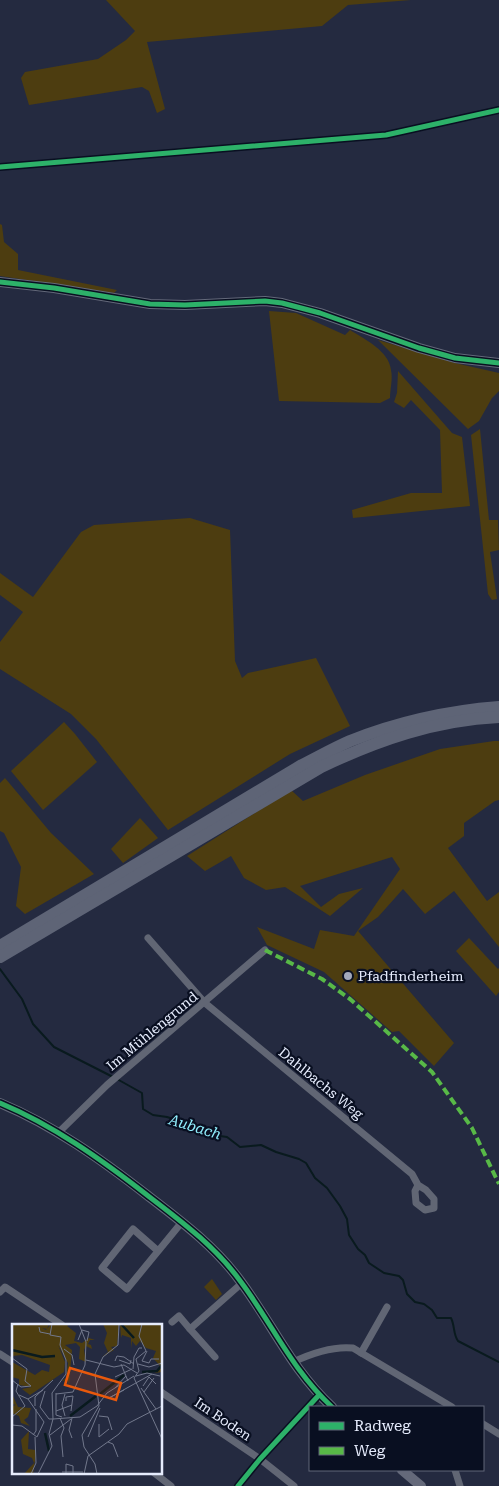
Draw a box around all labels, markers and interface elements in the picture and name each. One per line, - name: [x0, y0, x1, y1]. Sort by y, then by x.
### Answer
- place label: Pfadfinderheim: [358, 968, 464, 984]
- marker: Pfadfinderheim: [342, 970, 354, 982]
- street label: Im Mühlengrund: [103, 988, 201, 1074]
- street label: Dahlbachs Weg: [275, 1044, 367, 1122]
- water label: Aubach: [166, 1110, 223, 1143]
- inset map: [12, 1324, 162, 1474]
- street label: Im Boden: [191, 1394, 255, 1444]
- legend: [309, 1406, 484, 1471]
- text: Radweg: [354, 1417, 411, 1435]
- text: Weg: [354, 1442, 386, 1460]

